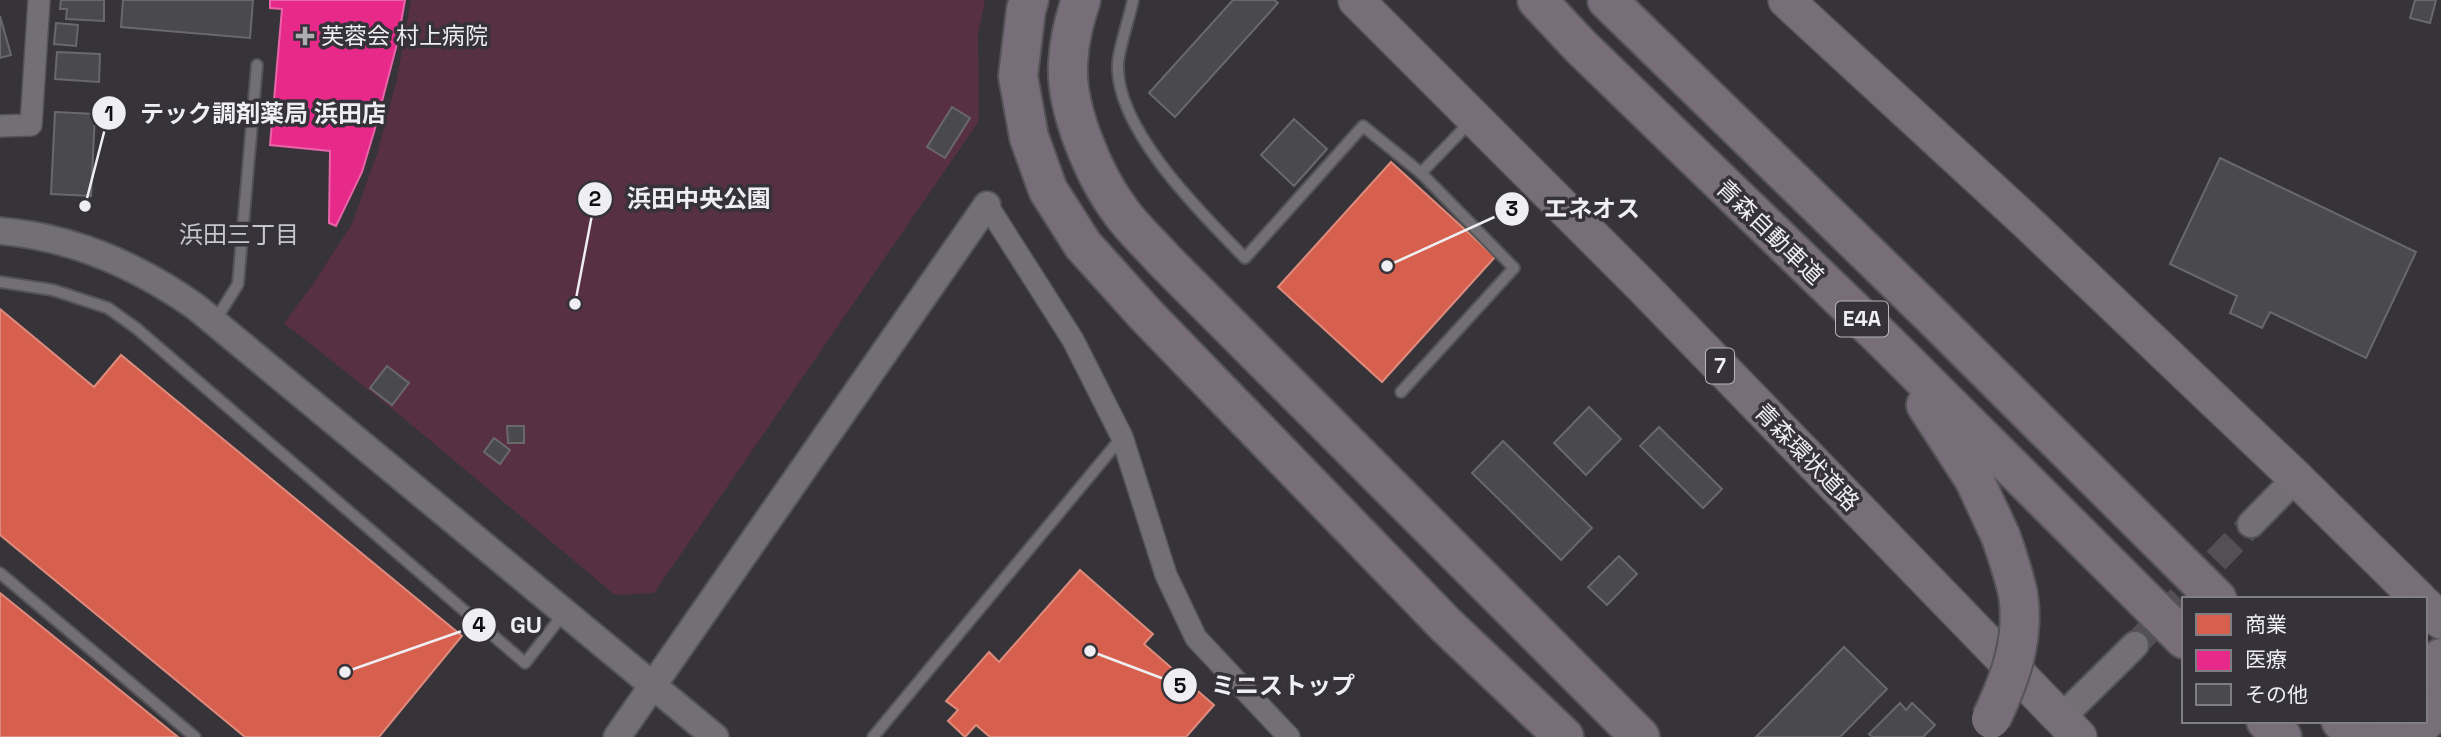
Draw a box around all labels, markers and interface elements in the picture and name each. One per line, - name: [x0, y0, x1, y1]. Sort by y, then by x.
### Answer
- place label: 芙蓉会 村上病院: [321, 21, 488, 51]
- marker: 芙蓉会 村上病院: [295, 26, 315, 46]
- callout: テック調剤薬局 浜田店: [91, 91, 401, 136]
- text: テック調剤薬局 浜田店: [140, 98, 386, 129]
- text: 1: [104, 100, 114, 127]
- street label: 青森自動車道: [1710, 173, 1830, 291]
- callout: 浜田中央公園: [578, 176, 785, 221]
- text: 浜田中央公園: [627, 183, 771, 214]
- text: 2: [589, 185, 601, 212]
- callout: エネオス: [1495, 186, 1654, 231]
- text: エネオス: [1544, 193, 1640, 224]
- text: 3: [1506, 195, 1518, 222]
- district label: 浜田三丁目: [179, 219, 299, 250]
- road number: E4A: [1836, 302, 1888, 336]
- road number: 7: [1706, 348, 1734, 384]
- street label: 青森環状道路: [1748, 397, 1866, 517]
- legend: [2182, 597, 2427, 723]
- callout: GU: [461, 602, 556, 647]
- text: GU: [510, 609, 542, 640]
- text: 4: [472, 611, 486, 638]
- text: 商業: [2245, 611, 2287, 638]
- text: 医療: [2245, 646, 2287, 673]
- callout: ミニストップ: [1162, 663, 1369, 708]
- text: ミニストップ: [1211, 670, 1355, 701]
- text: 5: [1174, 672, 1186, 699]
- text: その他: [2245, 681, 2308, 708]

